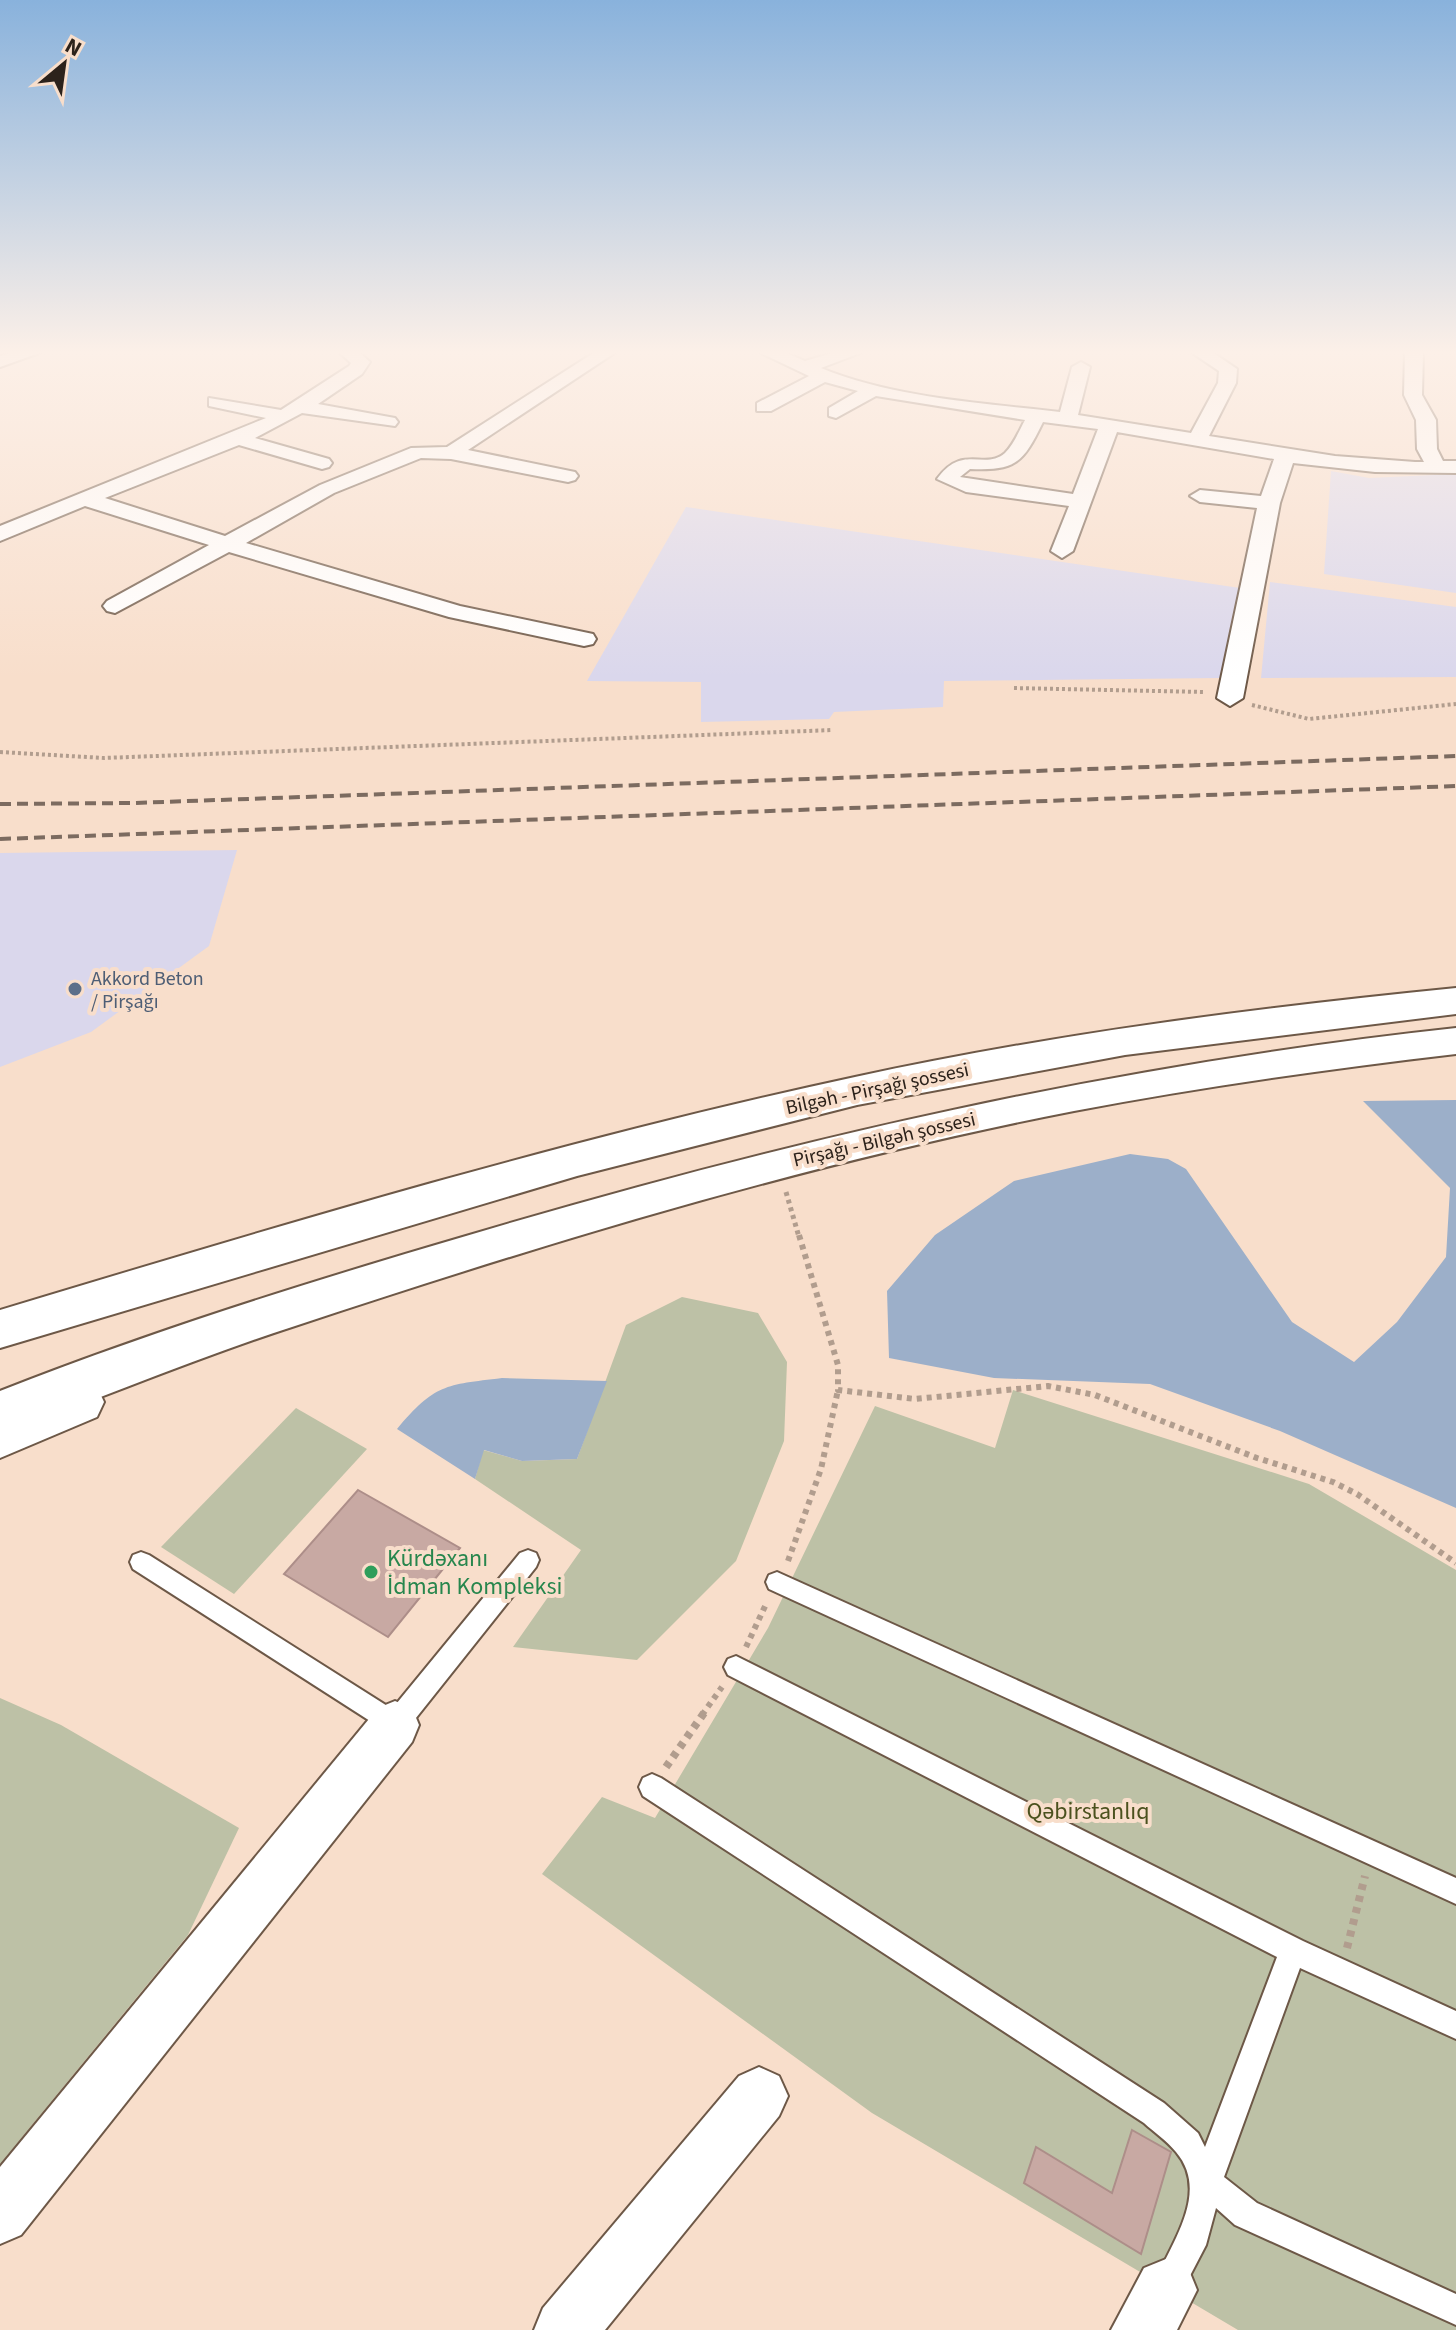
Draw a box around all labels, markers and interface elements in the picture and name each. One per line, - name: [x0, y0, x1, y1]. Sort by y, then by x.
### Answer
- north arrow: [24, 24, 104, 104]
- text: N: [59, 30, 87, 65]
- place label: Akkord Beton / Pirşağı: [91, 965, 204, 1016]
- marker: Akkord Beton / Pirşağı: [66, 980, 84, 998]
- street label: Bilgəh - Pirşağı şossesi: [783, 1056, 971, 1122]
- street label: Pirşağı - Bilgəh şossesi: [790, 1105, 978, 1175]
- place label: Kürdəxanı İdman Kompleksi: [387, 1541, 562, 1604]
- marker: Kürdəxanı İdman Kompleksi: [362, 1563, 380, 1581]
- park label: Qəbirstanlıq: [1026, 1794, 1150, 1829]

